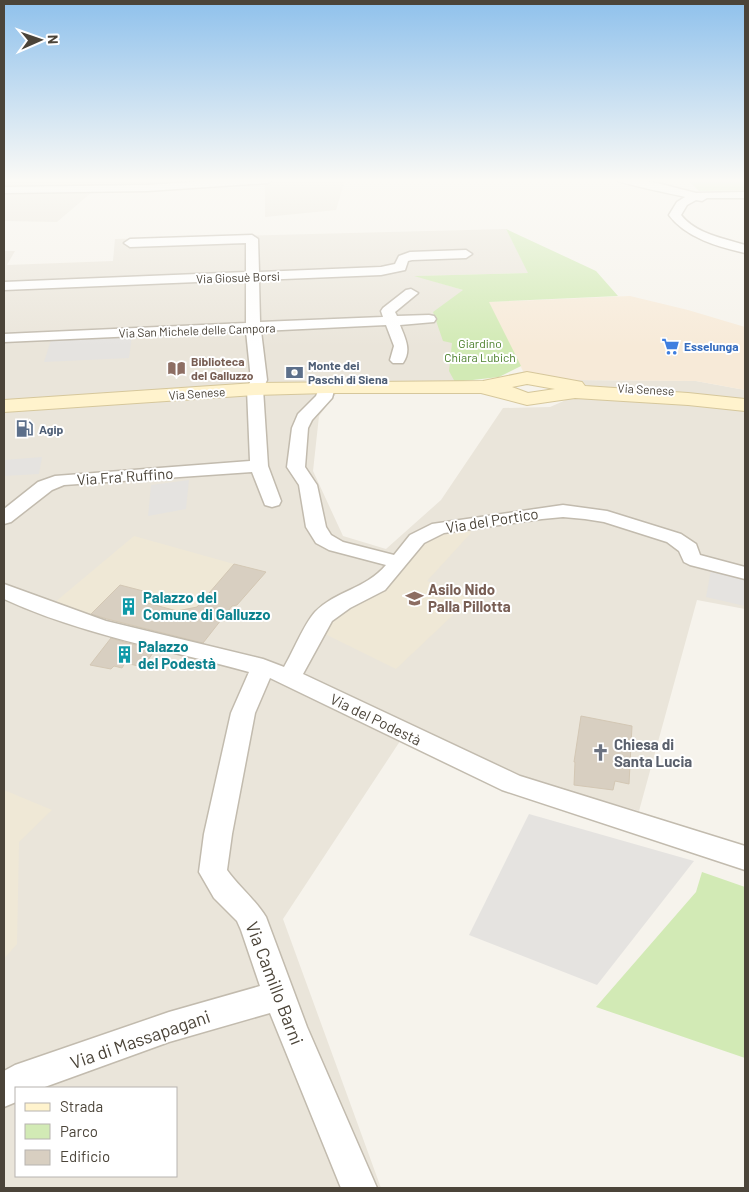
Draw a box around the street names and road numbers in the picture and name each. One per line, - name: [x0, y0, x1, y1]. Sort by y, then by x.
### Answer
- street label: Via Giosuè Borsi: [196, 269, 280, 285]
- street label: Via San Michele delle Campora: [118, 320, 276, 340]
- street label: Via Senese: [617, 381, 675, 397]
- street label: Via Senese: [168, 384, 226, 402]
- street label: Via Fra' Ruffino: [76, 464, 174, 488]
- street label: Via del Portico: [444, 504, 540, 536]
- street label: Via del Podestà: [328, 689, 424, 749]
- street label: Via Camillo Barni: [241, 918, 309, 1048]
- street label: Via di Massapagani: [67, 1005, 213, 1073]

